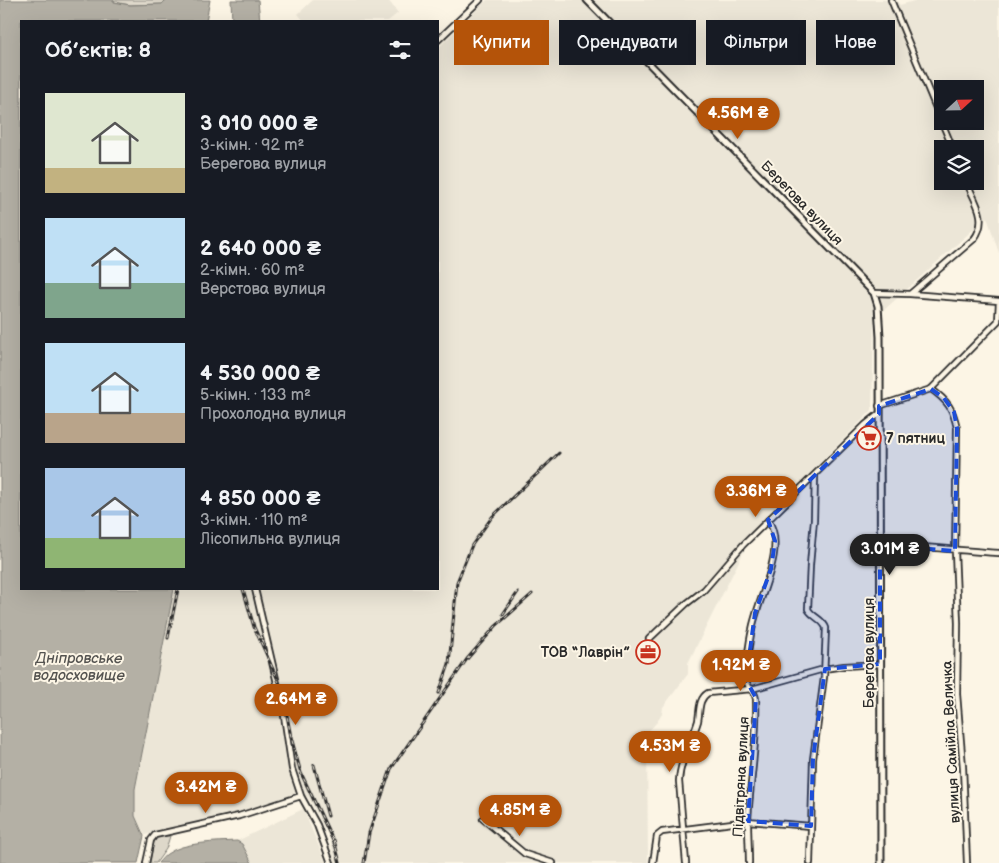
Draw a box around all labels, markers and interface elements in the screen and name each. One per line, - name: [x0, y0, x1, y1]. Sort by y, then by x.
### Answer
- chip: Купити: [454, 20, 549, 65]
- chip: Орендувати: [559, 20, 696, 65]
- chip: Фільтри: [706, 20, 806, 65]
- chip: Нове: [816, 20, 895, 65]
- icon: filters: [386, 36, 414, 64]
- text: Об’єктів: 8: [45, 38, 151, 63]
- north arrow: [934, 80, 984, 130]
- map controls: [934, 80, 984, 190]
- pin: 4.56M ₴: [692, 98, 784, 140]
- text: 4.56M ₴: [708, 104, 768, 123]
- text: 3 010 000 ₴: [200, 111, 318, 136]
- icon: home: [85, 113, 145, 173]
- text: 3-кімн. · 92 m²: [200, 136, 304, 155]
- button: layers: [934, 140, 984, 190]
- text: Берегова вулиця: [200, 155, 326, 174]
- street label: Берегова вулиця: [757, 157, 847, 249]
- text: 2 640 000 ₴: [200, 236, 321, 261]
- icon: home: [85, 238, 145, 298]
- text: 2-кімн. · 60 m²: [200, 261, 305, 280]
- text: Верстова вулиця: [200, 280, 326, 299]
- text: 4 530 000 ₴: [200, 361, 320, 386]
- icon: home: [85, 363, 145, 423]
- text: 5-кімн. · 133 m²: [200, 386, 311, 405]
- text: Прохолодна вулиця: [200, 405, 346, 424]
- supermarket icon: 7 пятниц: [856, 425, 882, 451]
- place label: 7 пятниц: [886, 430, 945, 447]
- pin: 3.36M ₴: [710, 476, 802, 518]
- text: 3.36M ₴: [726, 482, 786, 501]
- text: 4 850 000 ₴: [200, 486, 320, 511]
- icon: home: [85, 488, 145, 548]
- text: 3-кімн. · 110 m²: [200, 511, 308, 530]
- text: Лісопильна вулиця: [200, 530, 340, 549]
- pin: 3.01M ₴: [844, 534, 936, 576]
- text: 3.01M ₴: [861, 540, 919, 559]
- street label: Берегова вулиця: [861, 597, 878, 708]
- office icon: ТОВ “Лаврін”: [635, 639, 661, 665]
- place label: ТОВ “Лаврін”: [541, 644, 630, 661]
- water label: Дніпровське водосховище: [33, 649, 125, 685]
- pin: 1.92M ₴: [695, 650, 787, 692]
- text: 1.92M ₴: [712, 656, 770, 675]
- street label: вулиця Самійла Величка: [938, 659, 964, 824]
- pin: 2.64M ₴: [250, 684, 342, 726]
- text: 2.64M ₴: [265, 690, 327, 709]
- street label: Підвітряна вулиця: [729, 716, 753, 838]
- pin: 4.53M ₴: [624, 730, 716, 773]
- text: 4.53M ₴: [640, 737, 700, 756]
- pin: 3.42M ₴: [160, 772, 252, 814]
- text: 3.42M ₴: [176, 778, 236, 797]
- pin: 4.85M ₴: [474, 794, 566, 837]
- text: 4.85M ₴: [490, 801, 550, 820]

